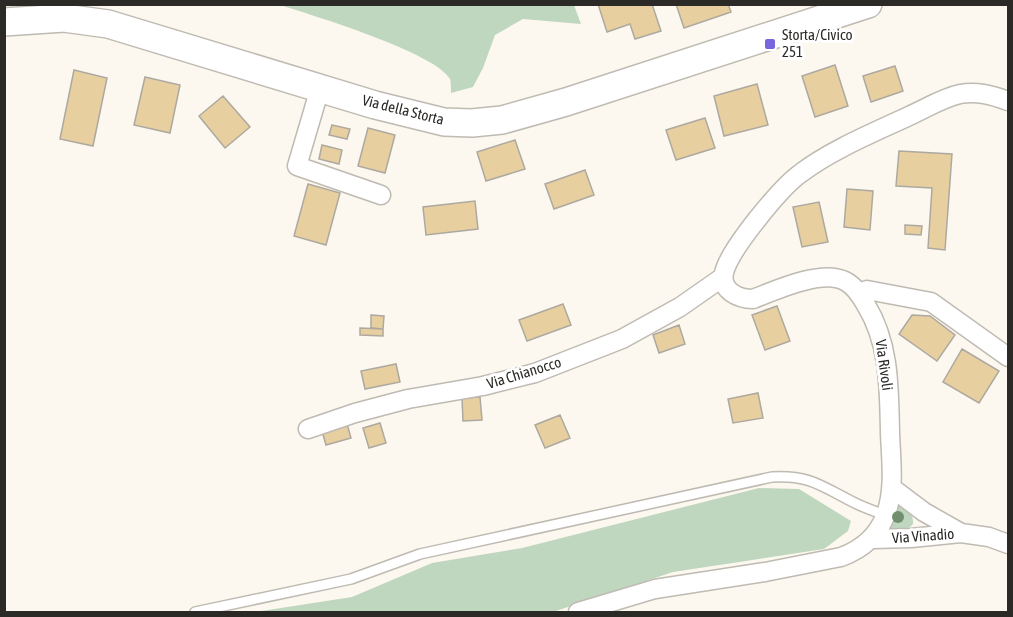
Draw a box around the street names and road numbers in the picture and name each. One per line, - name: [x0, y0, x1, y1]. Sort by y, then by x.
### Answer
- street label: Via della Storta: [360, 91, 446, 128]
- street label: Via Rivoli: [873, 338, 896, 392]
- street label: Via Chianocco: [485, 353, 563, 392]
- street label: Via Vinadio: [891, 525, 955, 546]

